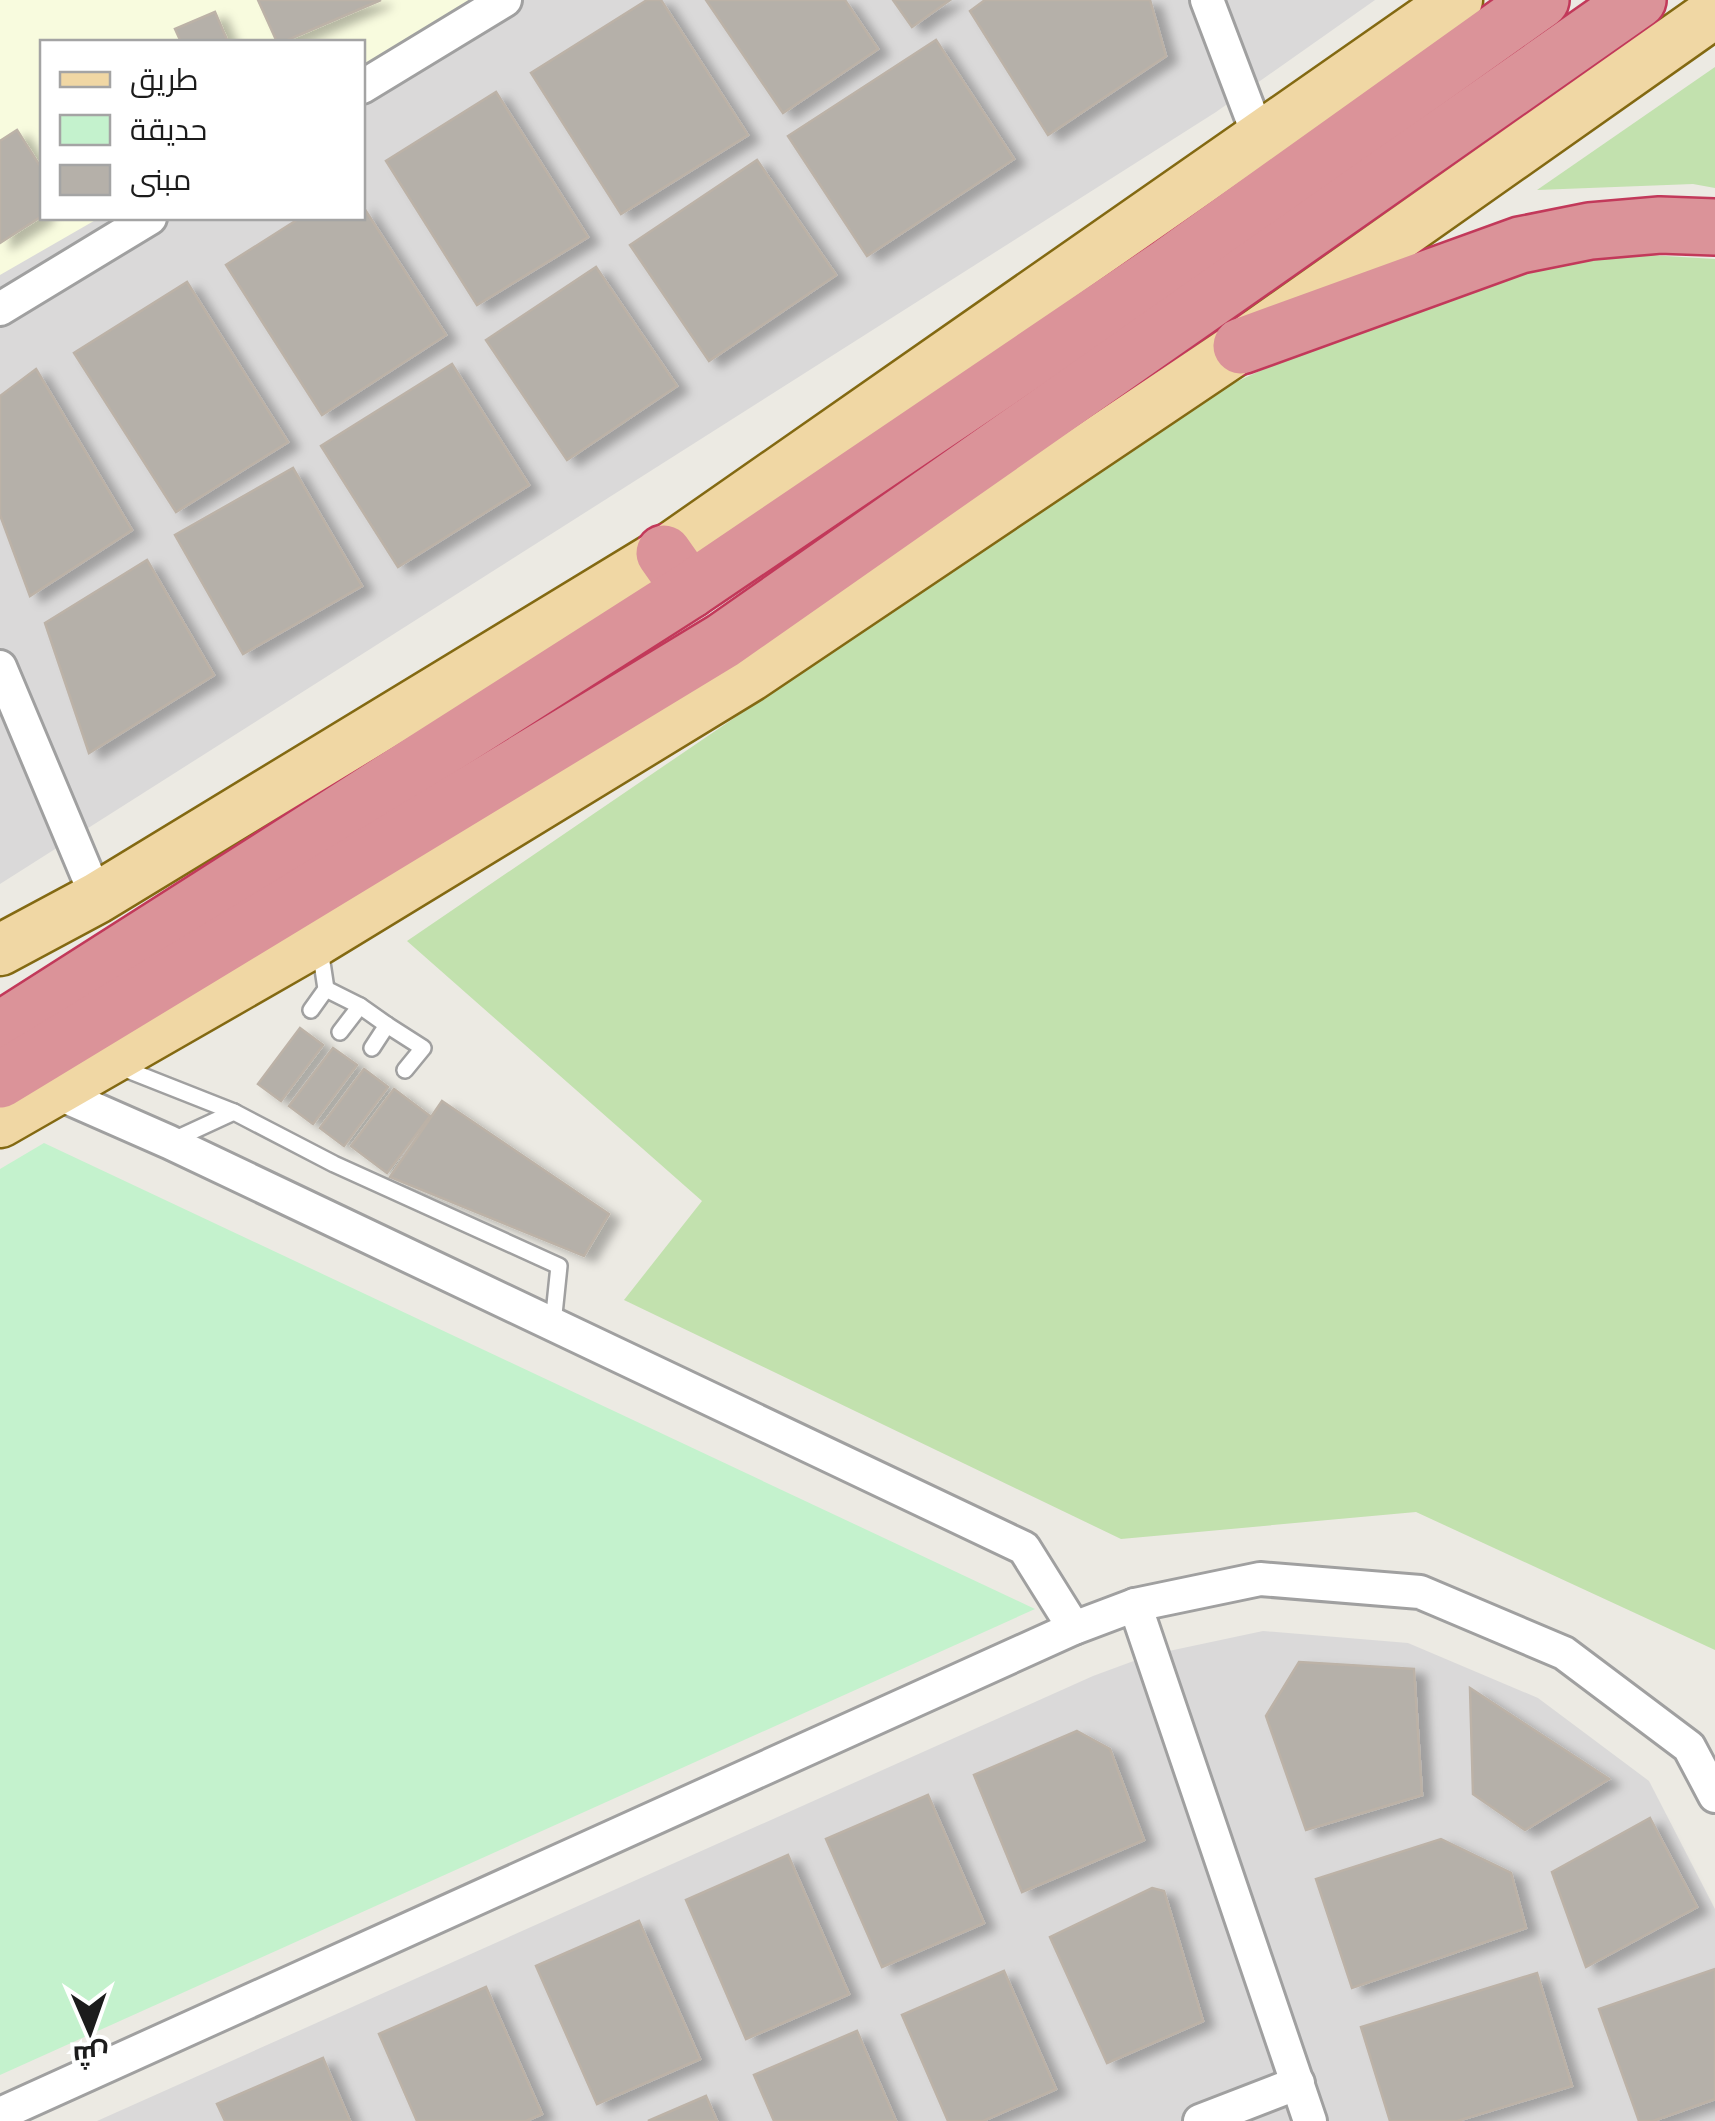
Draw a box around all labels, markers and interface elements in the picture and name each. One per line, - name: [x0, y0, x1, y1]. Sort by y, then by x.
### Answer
- legend: [40, 40, 365, 220]
- text: طريق: [130, 60, 199, 99]
- text: حديقة: [130, 110, 207, 149]
- text: مبنى: [130, 160, 191, 199]
- north arrow: [40, 1981, 140, 2081]
- text: ش: [72, 2037, 109, 2075]

